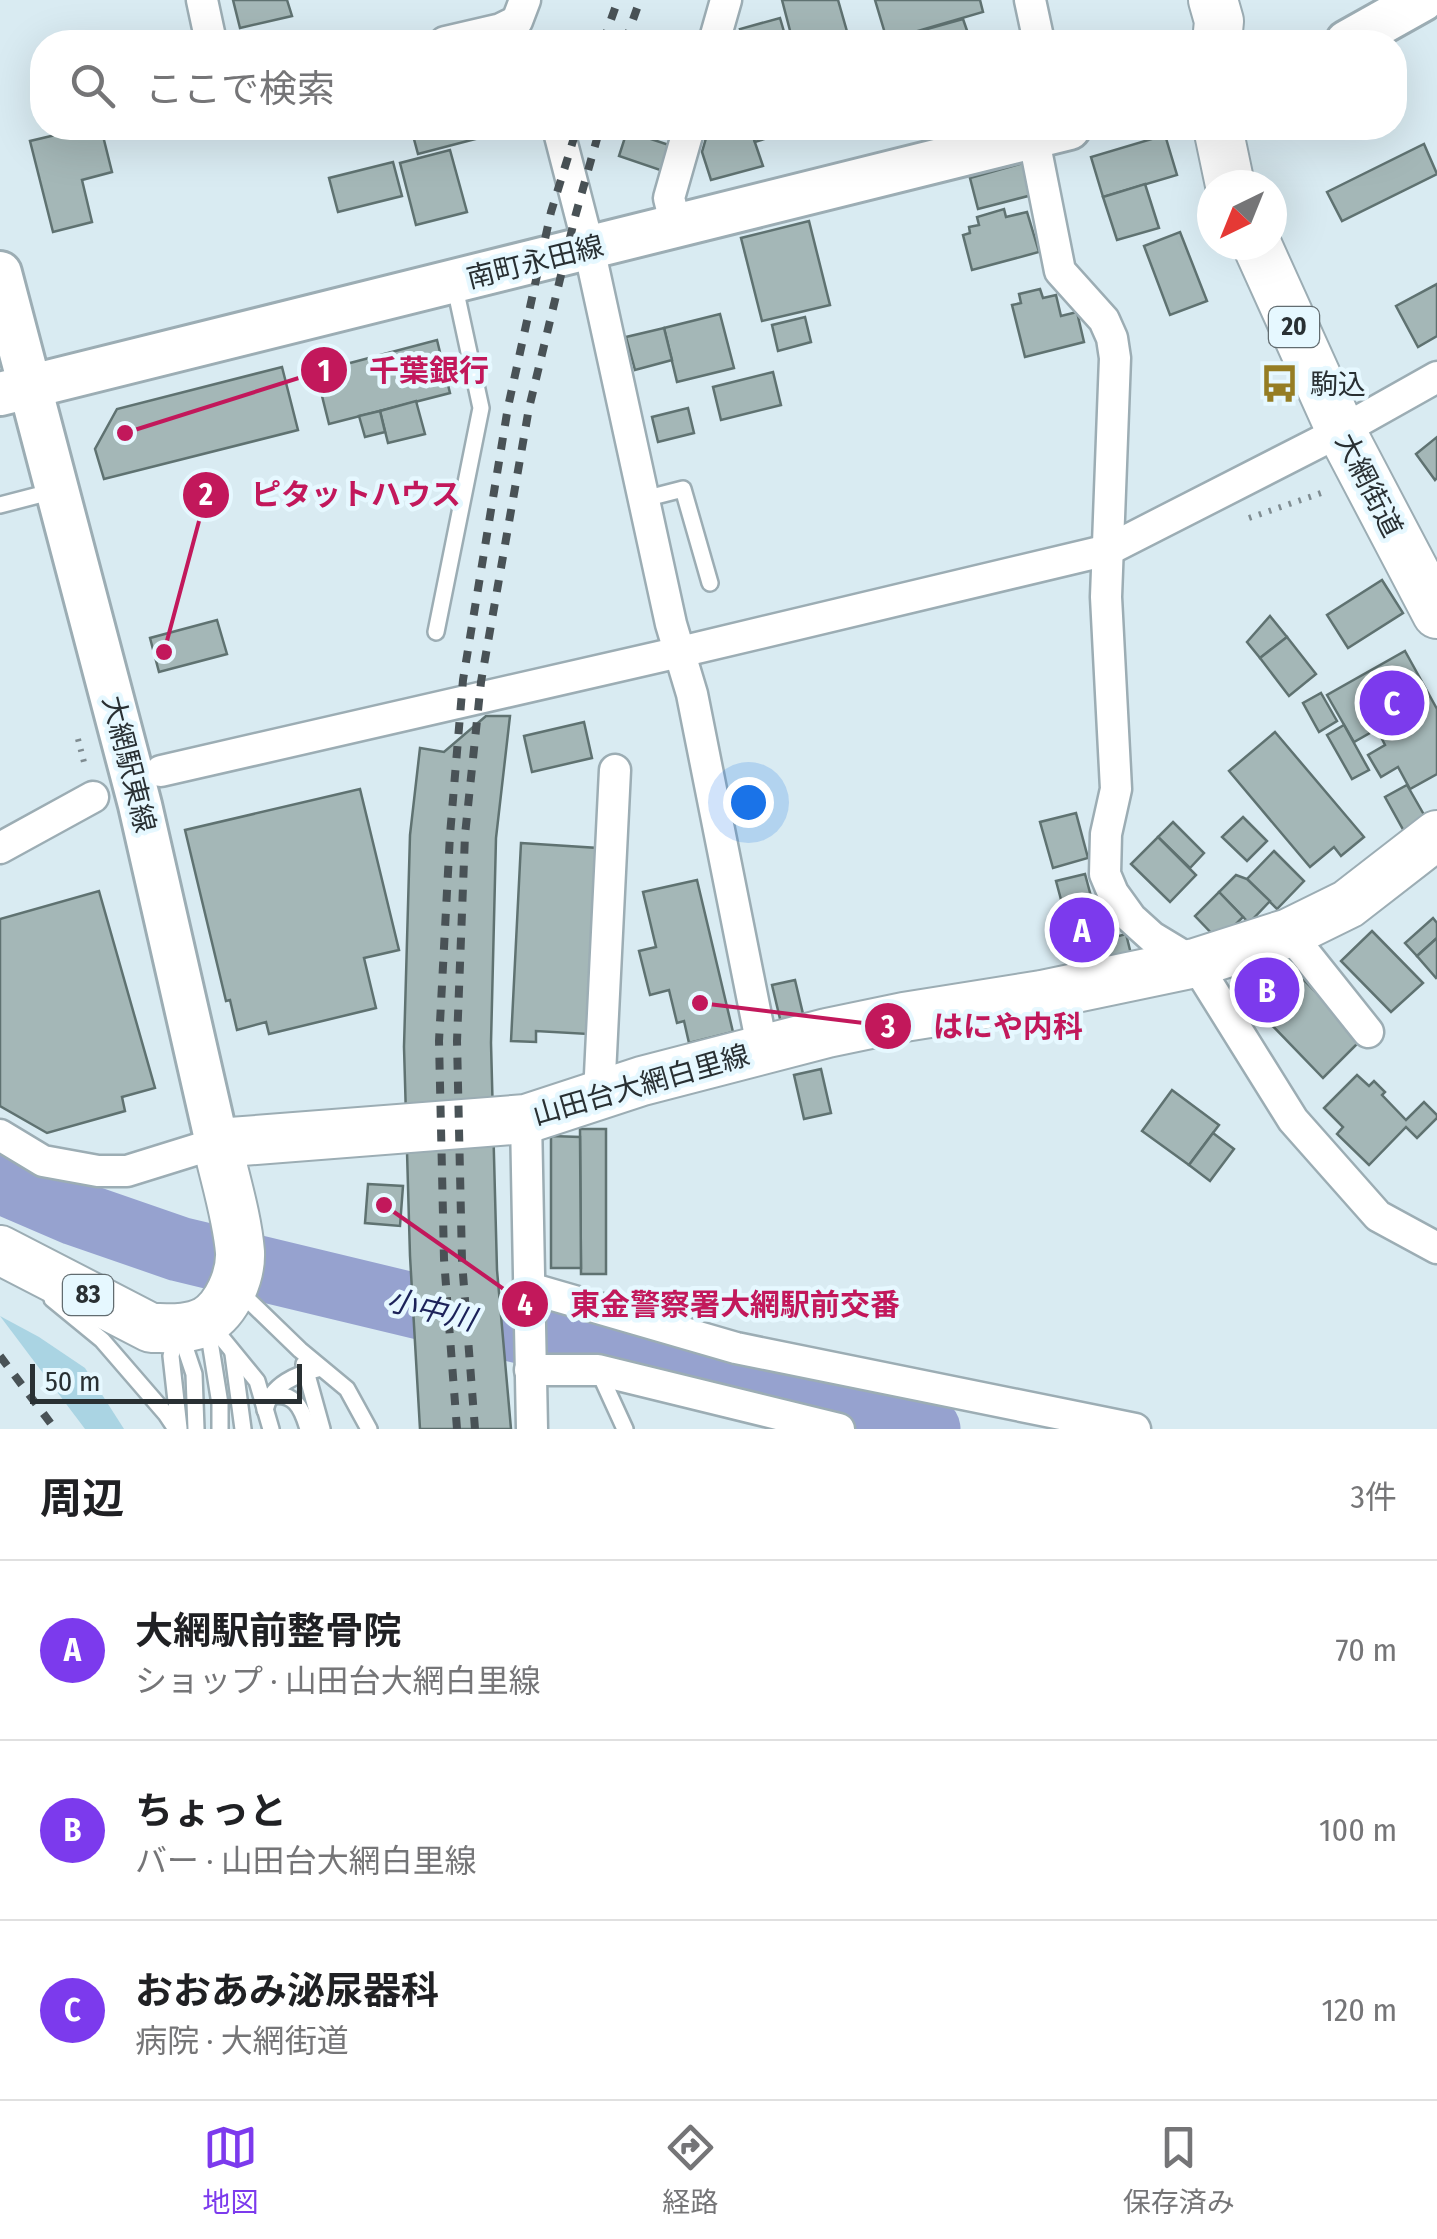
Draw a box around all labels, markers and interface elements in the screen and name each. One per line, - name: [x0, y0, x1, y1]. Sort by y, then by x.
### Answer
- search box: [30, 30, 1407, 140]
- icon: search: [65, 58, 120, 113]
- text: ここで検索: [145, 66, 335, 112]
- north arrow: [1197, 170, 1287, 260]
- street label: 南町永田線: [463, 229, 607, 295]
- road number: 20: [1269, 307, 1319, 347]
- callout: 千葉銀行: [299, 340, 509, 400]
- text: 1: [318, 353, 330, 389]
- text: 千葉銀行: [369, 353, 489, 389]
- bus stop icon: 駒込: [1259, 363, 1301, 405]
- place label: 駒込: [1310, 368, 1366, 401]
- street label: 大網街道: [1329, 428, 1409, 542]
- callout: ピタットハウス: [181, 465, 481, 525]
- text: 2: [198, 477, 213, 513]
- text: ピタットハウス: [251, 477, 461, 513]
- pin: C: [1360, 666, 1424, 740]
- street label: 大網駅東線: [96, 692, 162, 836]
- your location: [723, 777, 774, 828]
- pin: A: [1050, 892, 1114, 968]
- pin: B: [1234, 952, 1300, 1028]
- callout: はにや内科: [863, 996, 1103, 1056]
- text: 3: [880, 1009, 895, 1045]
- text: はにや内科: [933, 1009, 1083, 1045]
- street label: 山田台大網白里線: [529, 1038, 753, 1132]
- callout: 東金警察署大網駅前交番: [500, 1274, 920, 1334]
- road number: 83: [63, 1275, 113, 1315]
- water label: 小中川: [383, 1282, 482, 1339]
- text: 4: [517, 1287, 533, 1323]
- text: 東金警察署大網駅前交番: [570, 1287, 900, 1323]
- scale bar: [30, 1359, 302, 1404]
- text: 50 m: [45, 1365, 101, 1398]
- text: 周辺: [40, 1474, 124, 1524]
- text: 3件: [1351, 1478, 1397, 1516]
- text: 大網駅前整骨院: [135, 1608, 401, 1654]
- text: A: [64, 1631, 81, 1669]
- text: 70 m: [1336, 1631, 1397, 1669]
- text: ショップ · 山田台大網白里線: [135, 1662, 541, 1700]
- text: ちょっと: [135, 1788, 287, 1834]
- text: B: [64, 1811, 81, 1849]
- text: 100 m: [1319, 1811, 1397, 1849]
- text: バー · 山田台大網白里線: [135, 1842, 477, 1880]
- text: おおあみ泌尿器科: [135, 1968, 439, 2014]
- text: C: [64, 1991, 81, 2029]
- text: 120 m: [1322, 1991, 1397, 2029]
- text: 病院 · 大網街道: [135, 2022, 349, 2060]
- tab: 地図: [202, 2120, 258, 2220]
- tab: 経路: [662, 2120, 719, 2220]
- tab: 保存済み: [1123, 2120, 1235, 2220]

